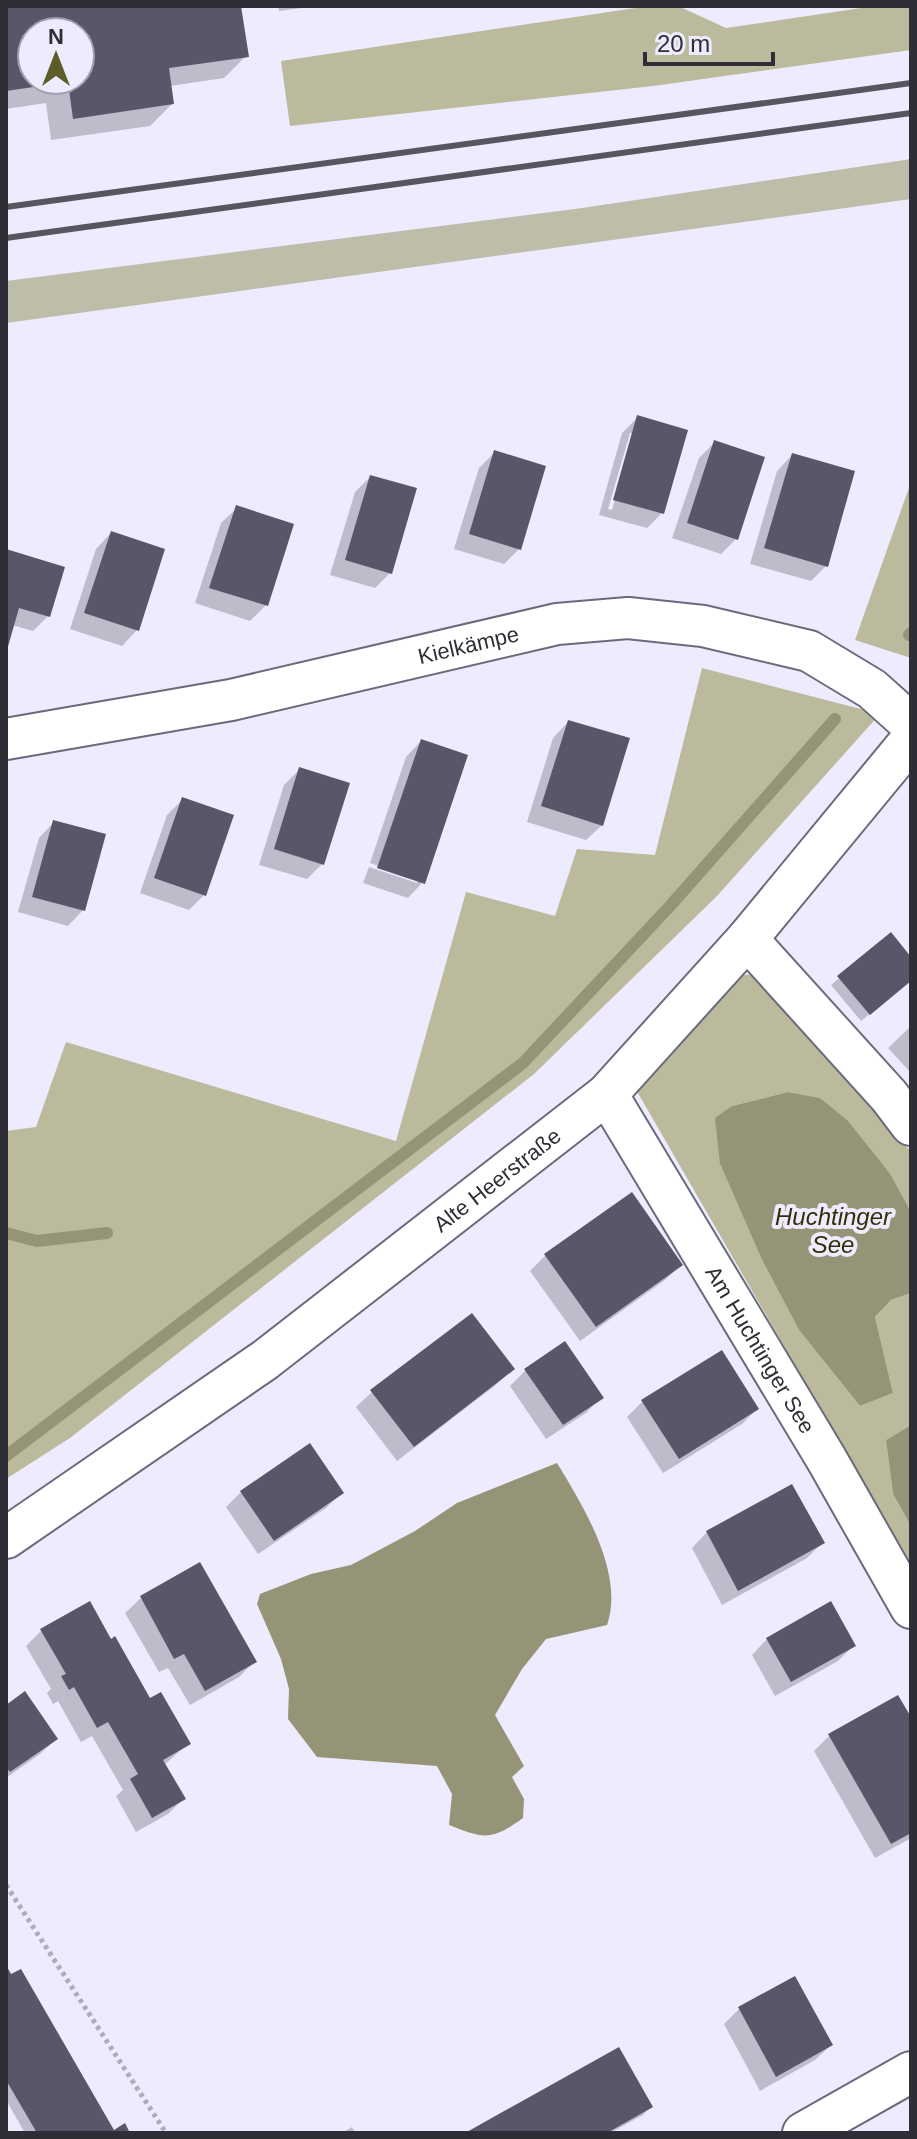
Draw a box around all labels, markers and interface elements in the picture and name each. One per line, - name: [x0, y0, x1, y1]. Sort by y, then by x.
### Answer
- north arrow: [16, 16, 96, 96]
- scale bar: [645, 16, 773, 66]
- text: N: [48, 24, 64, 49]
- text: 20 m: [657, 30, 710, 57]
- street label: Kielkämpe: [415, 621, 521, 669]
- street label: Alte Heerstraße: [428, 1122, 565, 1237]
- water label: Huchtinger See: [775, 1203, 892, 1258]
- street label: Am Huchtinger See: [701, 1261, 820, 1438]

